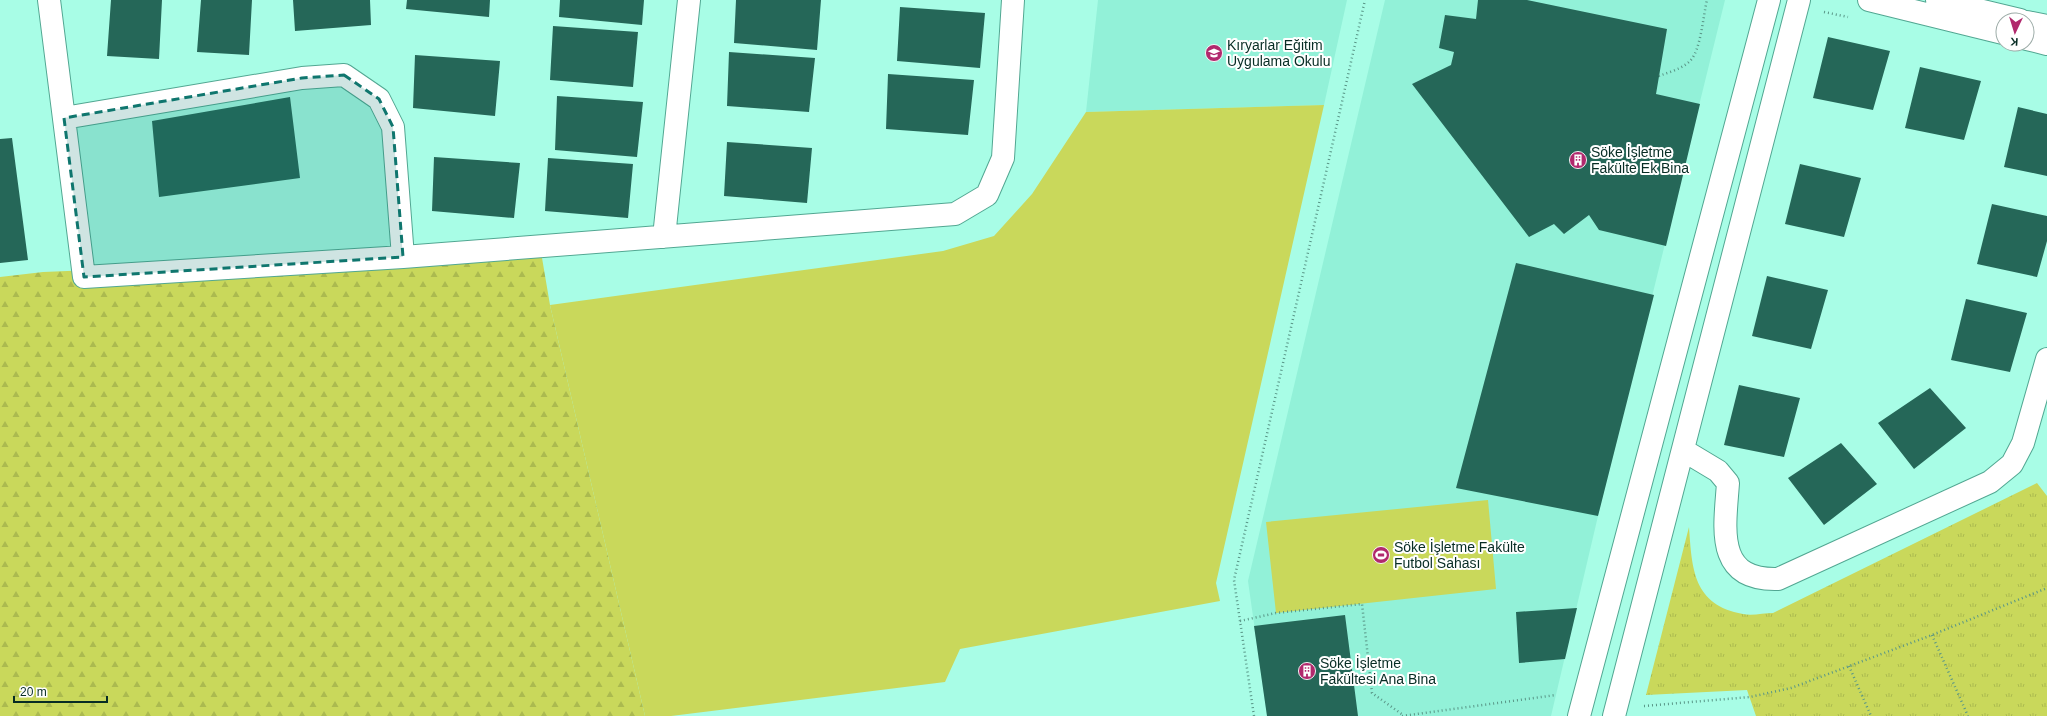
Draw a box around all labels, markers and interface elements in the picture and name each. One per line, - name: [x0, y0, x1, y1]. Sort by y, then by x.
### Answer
- north arrow: [1995, 12, 2035, 52]
- text: K: [2010, 36, 2019, 48]
- place label: Kıryarlar Eğitim Uygulama Okulu: [1227, 37, 1331, 69]
- school or university icon: Kıryarlar Eğitim Uygulama Okulu: [1204, 43, 1224, 63]
- place label: Söke İşletme Fakülte Ek Bina: [1591, 143, 1689, 176]
- building icon: Söke İşletme Fakülte Ek Bina: [1568, 150, 1588, 170]
- place label: Söke İşletme Fakülte Futbol Sahası: [1394, 538, 1525, 571]
- sports icon: Söke İşletme Fakülte Futbol Sahası: [1371, 545, 1391, 565]
- place label: Söke İşletme Fakültesi Ana Bina: [1320, 654, 1436, 687]
- building icon: Söke İşletme Fakültesi Ana Bina: [1297, 661, 1317, 681]
- scale bar: [14, 678, 107, 704]
- text: 20 m: [20, 685, 47, 699]

